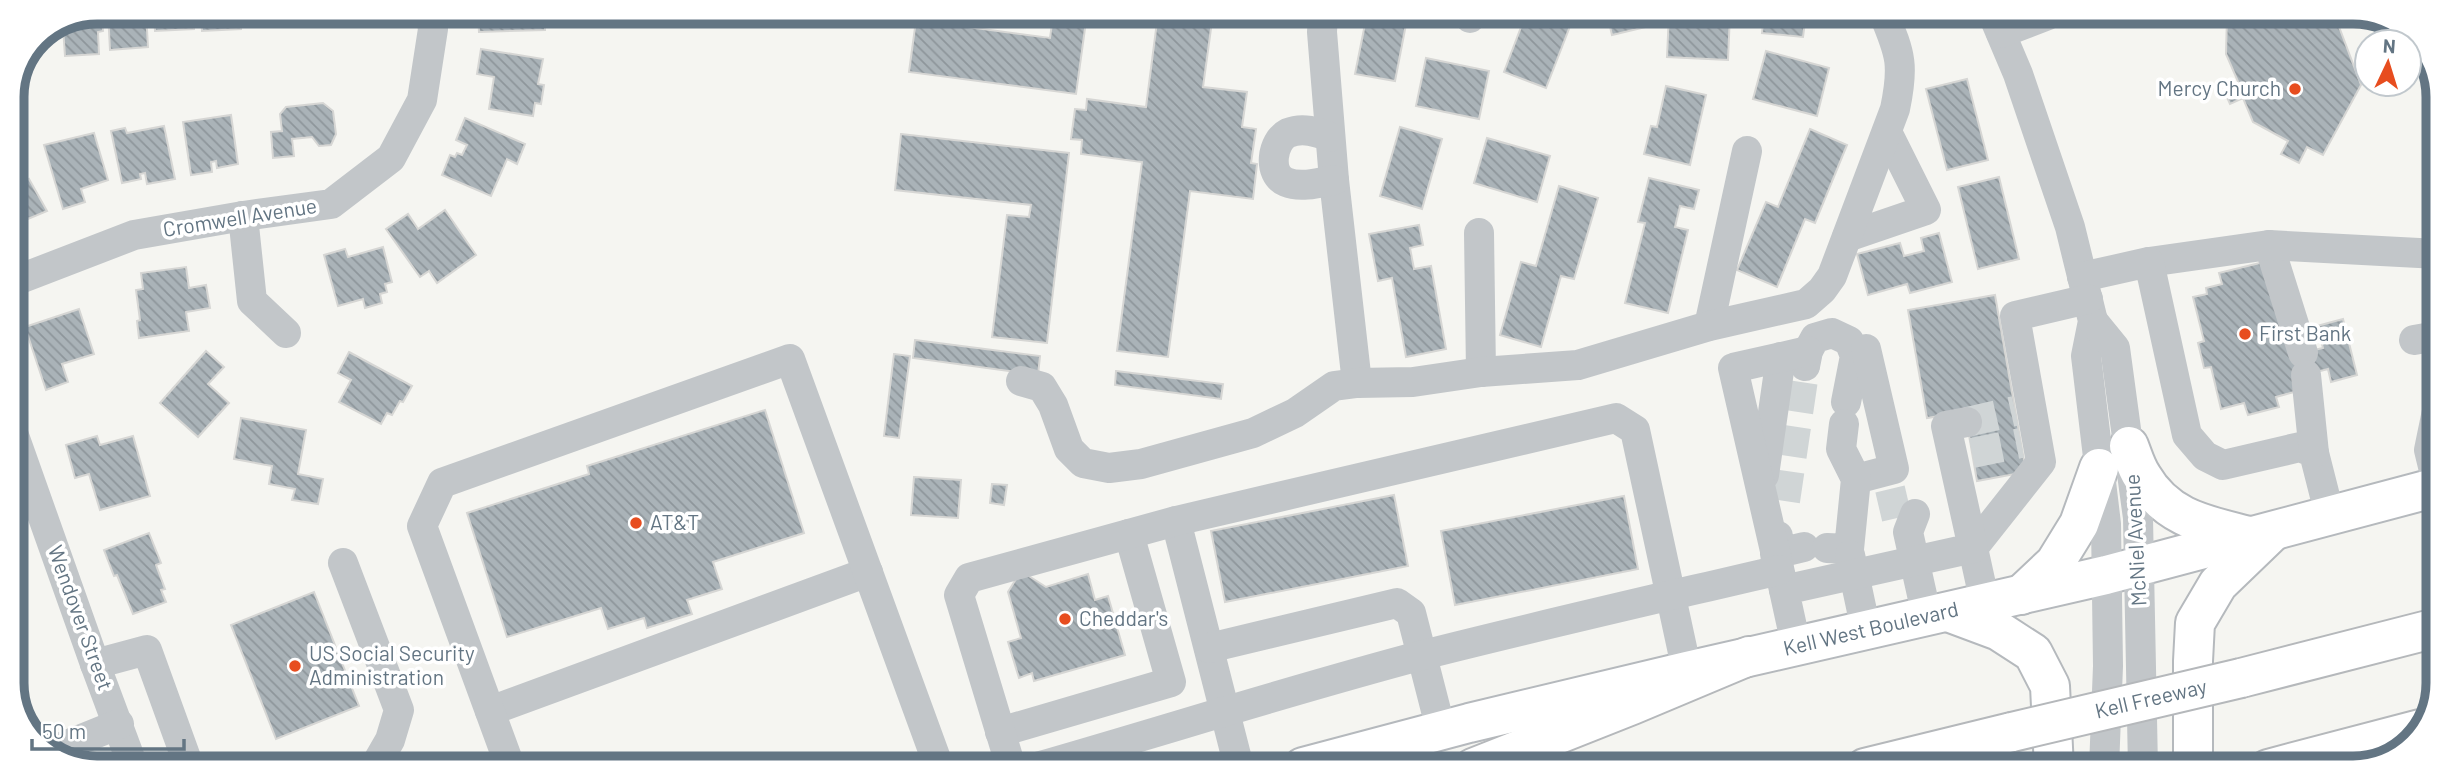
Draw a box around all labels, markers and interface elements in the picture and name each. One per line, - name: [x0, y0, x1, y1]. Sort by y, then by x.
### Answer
- north arrow: [2353, 28, 2423, 98]
- text: N: [2382, 34, 2396, 57]
- place label: Mercy Church: [2157, 75, 2281, 100]
- marker: Mercy Church: [2287, 81, 2303, 97]
- street label: Cromwell Avenue: [161, 192, 319, 241]
- place label: First Bank: [2259, 320, 2351, 345]
- marker: First Bank: [2237, 326, 2253, 342]
- street label: McNiel Avenue: [2119, 473, 2150, 607]
- place label: AT&T: [650, 509, 699, 534]
- marker: AT&T: [628, 515, 644, 531]
- street label: Wendover Street: [44, 542, 119, 693]
- street label: Kell West Boulevard: [1781, 595, 1961, 660]
- place label: Cheddar's: [1079, 605, 1168, 630]
- marker: Cheddar's: [1057, 611, 1073, 627]
- place label: US Social Security Administration: [309, 640, 475, 689]
- marker: US Social Security Administration: [287, 658, 303, 674]
- street label: Kell Freeway: [2092, 672, 2209, 723]
- scale bar: [32, 708, 184, 752]
- text: 50 m: [42, 718, 86, 743]

